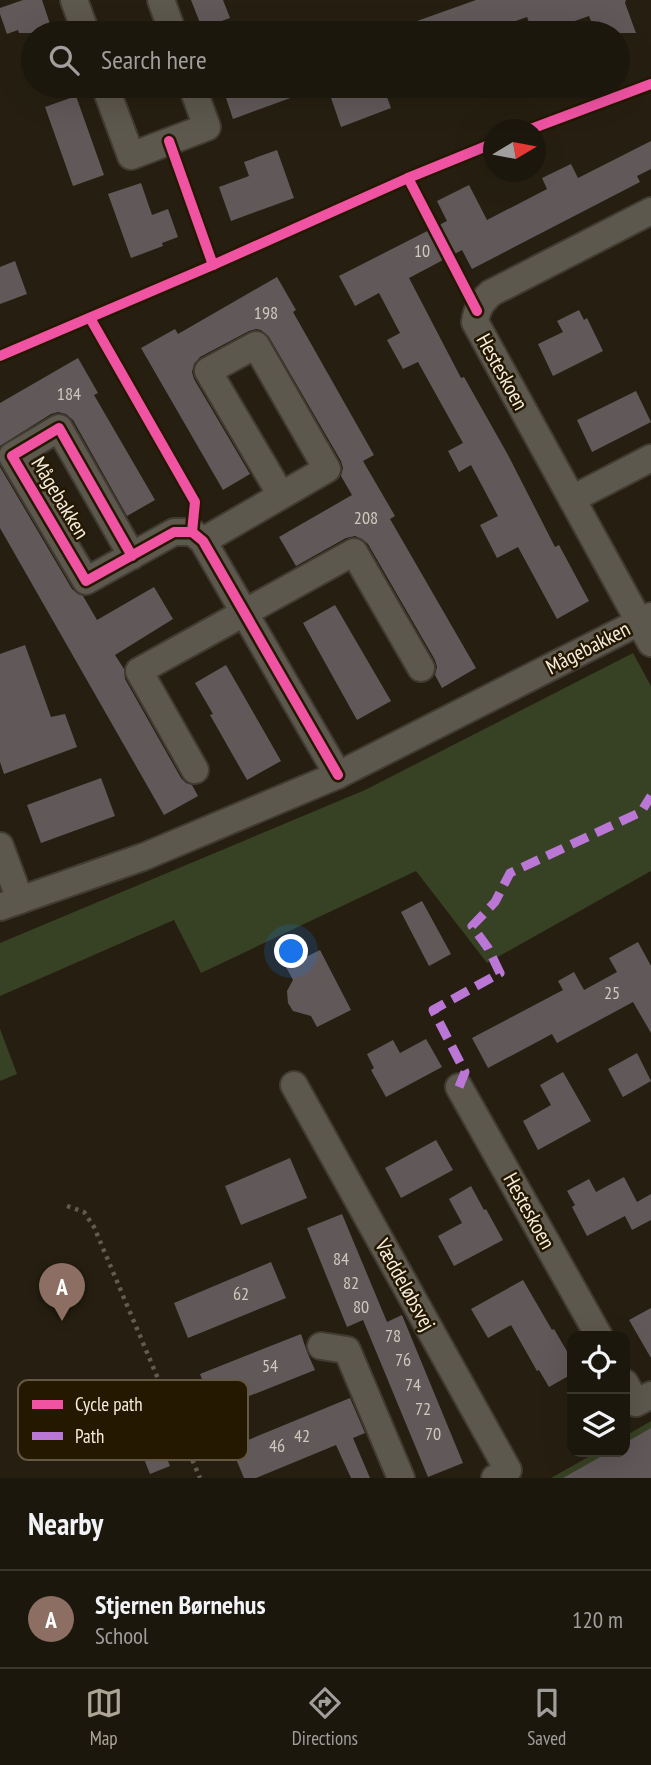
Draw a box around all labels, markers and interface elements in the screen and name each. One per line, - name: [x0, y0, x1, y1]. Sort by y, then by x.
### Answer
- search box: [21, 21, 630, 98]
- icon: search: [45, 41, 83, 79]
- text: Search here: [101, 43, 207, 76]
- north arrow: [483, 119, 546, 182]
- house number: 10: [414, 239, 430, 262]
- house number: 198: [254, 301, 278, 324]
- street label: Hesteskoen: [470, 329, 534, 415]
- house number: 184: [57, 382, 81, 405]
- street label: Mågebakken: [25, 452, 95, 544]
- house number: 208: [354, 506, 378, 529]
- street label: Mågebakken: [541, 615, 634, 680]
- your location: [274, 934, 308, 968]
- house number: 25: [604, 981, 620, 1004]
- street label: Hesteskoen: [497, 1168, 561, 1254]
- street label: Væddeløbsvej: [369, 1233, 442, 1335]
- house number: 84: [333, 1247, 349, 1270]
- pin: A: [39, 1263, 85, 1321]
- house number: 82: [343, 1271, 359, 1294]
- house number: 62: [233, 1282, 249, 1305]
- house number: 80: [353, 1295, 369, 1318]
- house number: 78: [385, 1324, 401, 1347]
- map controls: [567, 1331, 630, 1457]
- button: locate: [567, 1331, 630, 1394]
- house number: 76: [395, 1348, 411, 1371]
- house number: 54: [262, 1354, 278, 1377]
- house number: 74: [405, 1373, 421, 1396]
- legend: [18, 1380, 248, 1460]
- text: Cycle path: [75, 1392, 143, 1416]
- button: layers: [567, 1394, 630, 1457]
- house number: 72: [415, 1397, 431, 1420]
- house number: 70: [425, 1422, 441, 1445]
- text: Path: [75, 1424, 104, 1448]
- house number: 42: [294, 1424, 310, 1447]
- house number: 46: [269, 1434, 285, 1457]
- text: Nearby: [28, 1504, 103, 1543]
- text: Stjernen Børnehus: [95, 1588, 266, 1621]
- text: A: [45, 1605, 57, 1634]
- text: 120 m: [572, 1605, 623, 1634]
- text: School: [95, 1621, 148, 1650]
- tab: Map: [85, 1684, 123, 1750]
- tab: Directions: [292, 1684, 358, 1750]
- tab: Saved: [527, 1684, 566, 1750]

